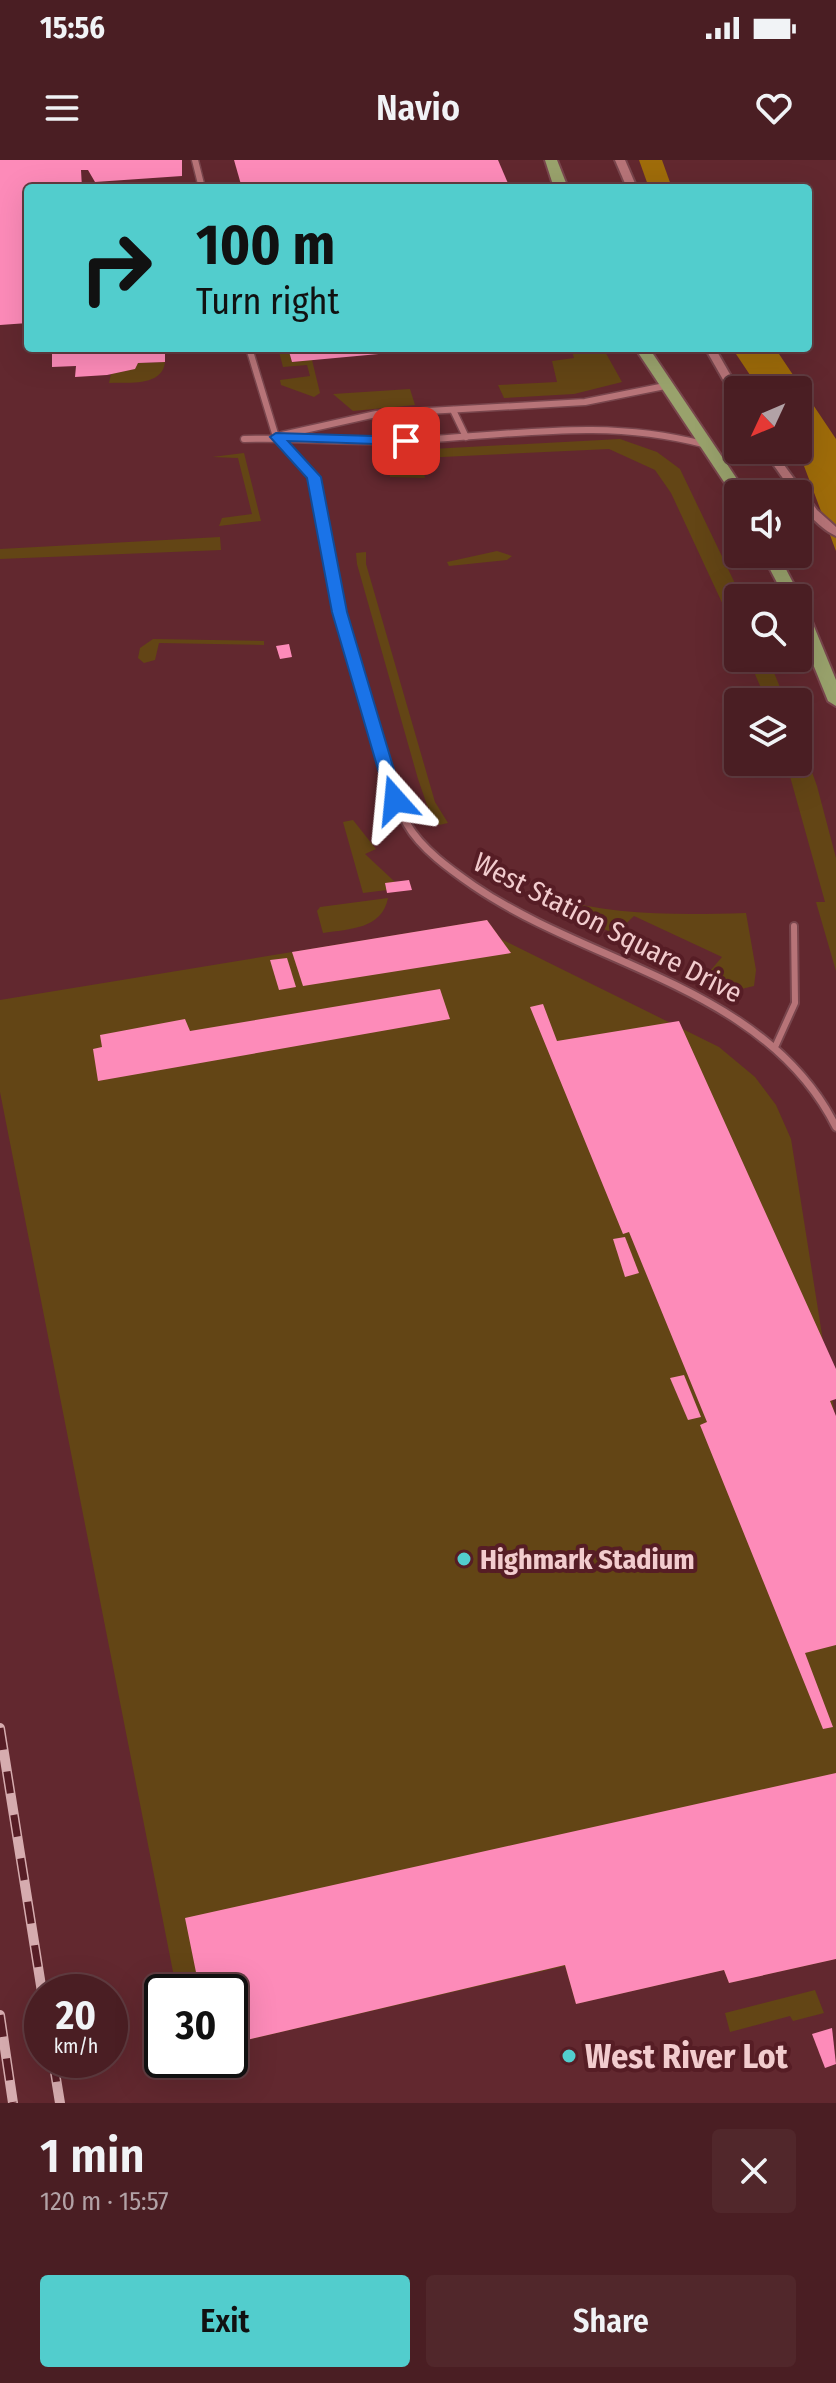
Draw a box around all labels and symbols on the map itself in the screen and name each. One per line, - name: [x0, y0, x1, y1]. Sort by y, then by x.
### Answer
- north arrow: [724, 376, 812, 464]
- pin: [372, 407, 440, 475]
- position arrow: [353, 758, 437, 842]
- street label: West Station Square Drive: [468, 845, 748, 1010]
- place label: Highmark Stadium: [480, 1543, 695, 1576]
- marker: Highmark Stadium: [455, 1550, 473, 1568]
- speed limit sign: 30: [144, 1974, 248, 2078]
- place label: West River Lot: [585, 2036, 789, 2077]
- marker: West River Lot: [560, 2047, 578, 2065]

